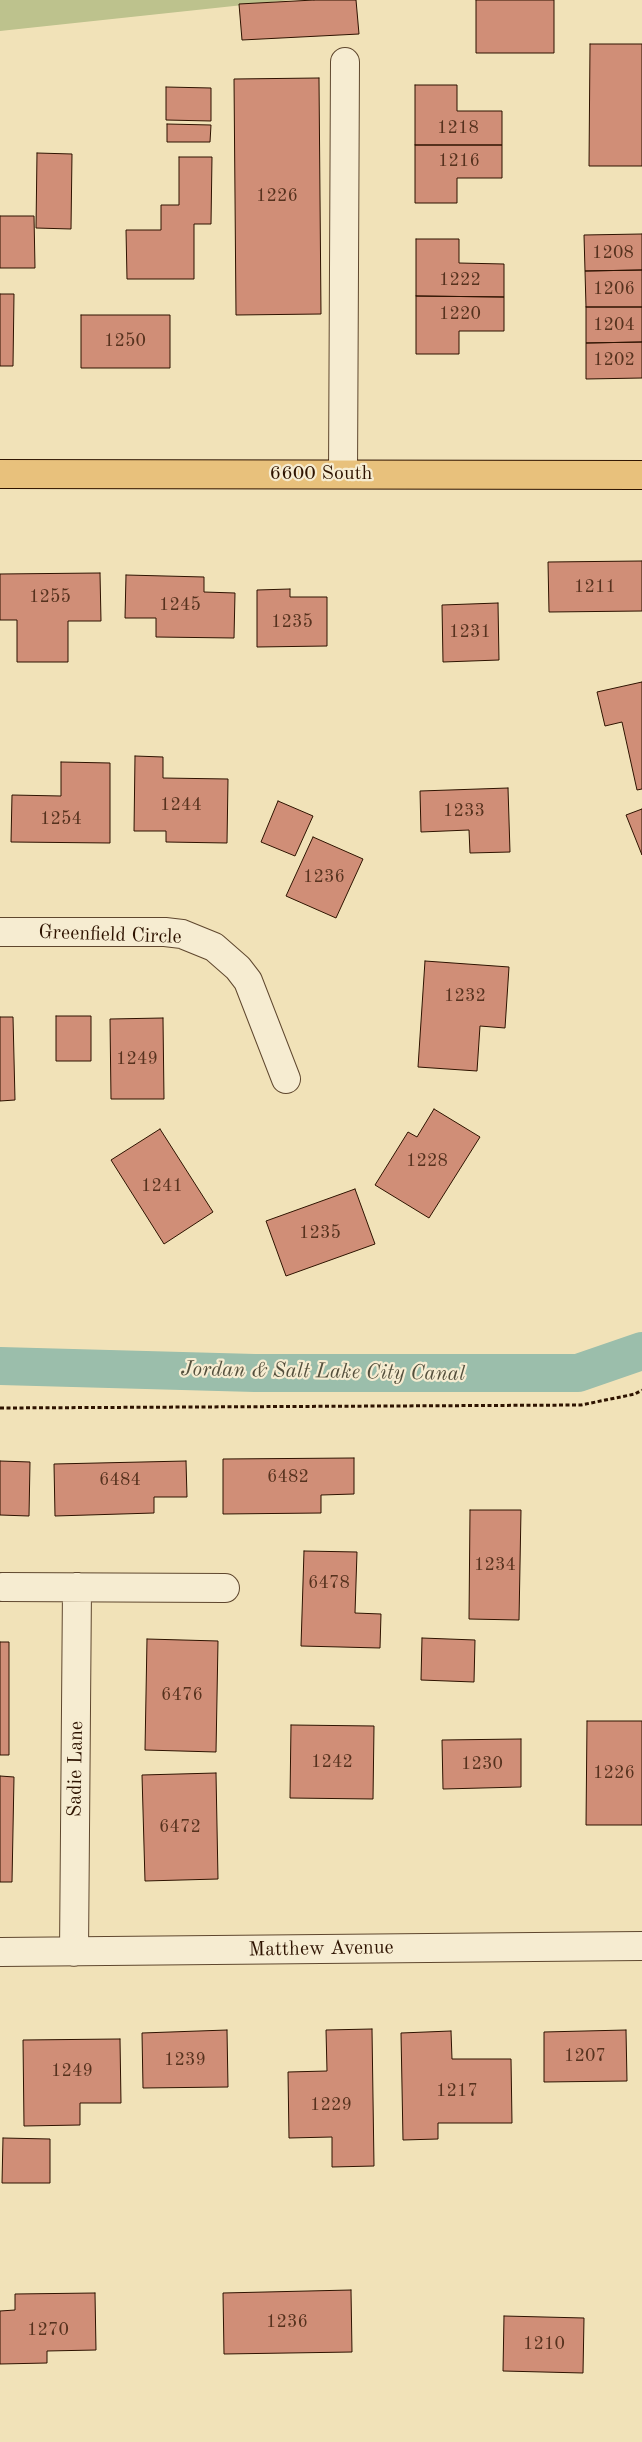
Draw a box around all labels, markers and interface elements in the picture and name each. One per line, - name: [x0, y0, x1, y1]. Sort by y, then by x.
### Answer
- house number: 1218: [437, 117, 479, 139]
- house number: 1216: [438, 150, 480, 172]
- house number: 1226: [256, 185, 298, 207]
- house number: 1208: [592, 242, 634, 264]
- house number: 1222: [439, 269, 481, 291]
- house number: 1206: [593, 278, 635, 300]
- house number: 1220: [439, 303, 481, 325]
- house number: 1204: [593, 314, 635, 336]
- house number: 1250: [104, 330, 146, 352]
- house number: 1202: [593, 349, 635, 371]
- street label: 6600 South: [270, 462, 372, 486]
- house number: 1211: [574, 576, 616, 598]
- house number: 1255: [29, 586, 71, 608]
- house number: 1245: [159, 594, 201, 616]
- house number: 1235: [271, 611, 313, 633]
- house number: 1231: [449, 621, 491, 643]
- house number: 1244: [160, 794, 202, 816]
- house number: 1233: [443, 800, 485, 822]
- house number: 1254: [40, 808, 82, 830]
- house number: 1236: [303, 866, 345, 888]
- street label: Greenfield Circle: [38, 921, 182, 949]
- house number: 1232: [444, 985, 486, 1007]
- house number: 1249: [116, 1048, 158, 1070]
- house number: 1228: [406, 1150, 448, 1172]
- house number: 1241: [141, 1175, 183, 1197]
- house number: 1235: [299, 1222, 341, 1244]
- water label: Jordan & Salt Lake City Canal: [181, 1357, 465, 1387]
- house number: 6482: [267, 1466, 309, 1488]
- house number: 6484: [99, 1469, 141, 1491]
- house number: 1234: [474, 1554, 516, 1576]
- house number: 6478: [308, 1572, 350, 1594]
- house number: 6476: [161, 1684, 203, 1706]
- street label: Sadie Lane: [63, 1721, 89, 1817]
- house number: 1242: [311, 1751, 353, 1773]
- house number: 1230: [461, 1753, 503, 1775]
- house number: 1226: [593, 1762, 635, 1784]
- house number: 6472: [159, 1816, 201, 1838]
- street label: Matthew Avenue: [248, 1936, 394, 1962]
- house number: 1207: [564, 2045, 606, 2067]
- house number: 1239: [164, 2049, 206, 2071]
- house number: 1249: [51, 2060, 93, 2082]
- house number: 1217: [436, 2080, 478, 2102]
- house number: 1229: [310, 2094, 352, 2116]
- house number: 1236: [266, 2311, 308, 2333]
- house number: 1270: [27, 2319, 69, 2341]
- house number: 1210: [523, 2333, 565, 2355]

